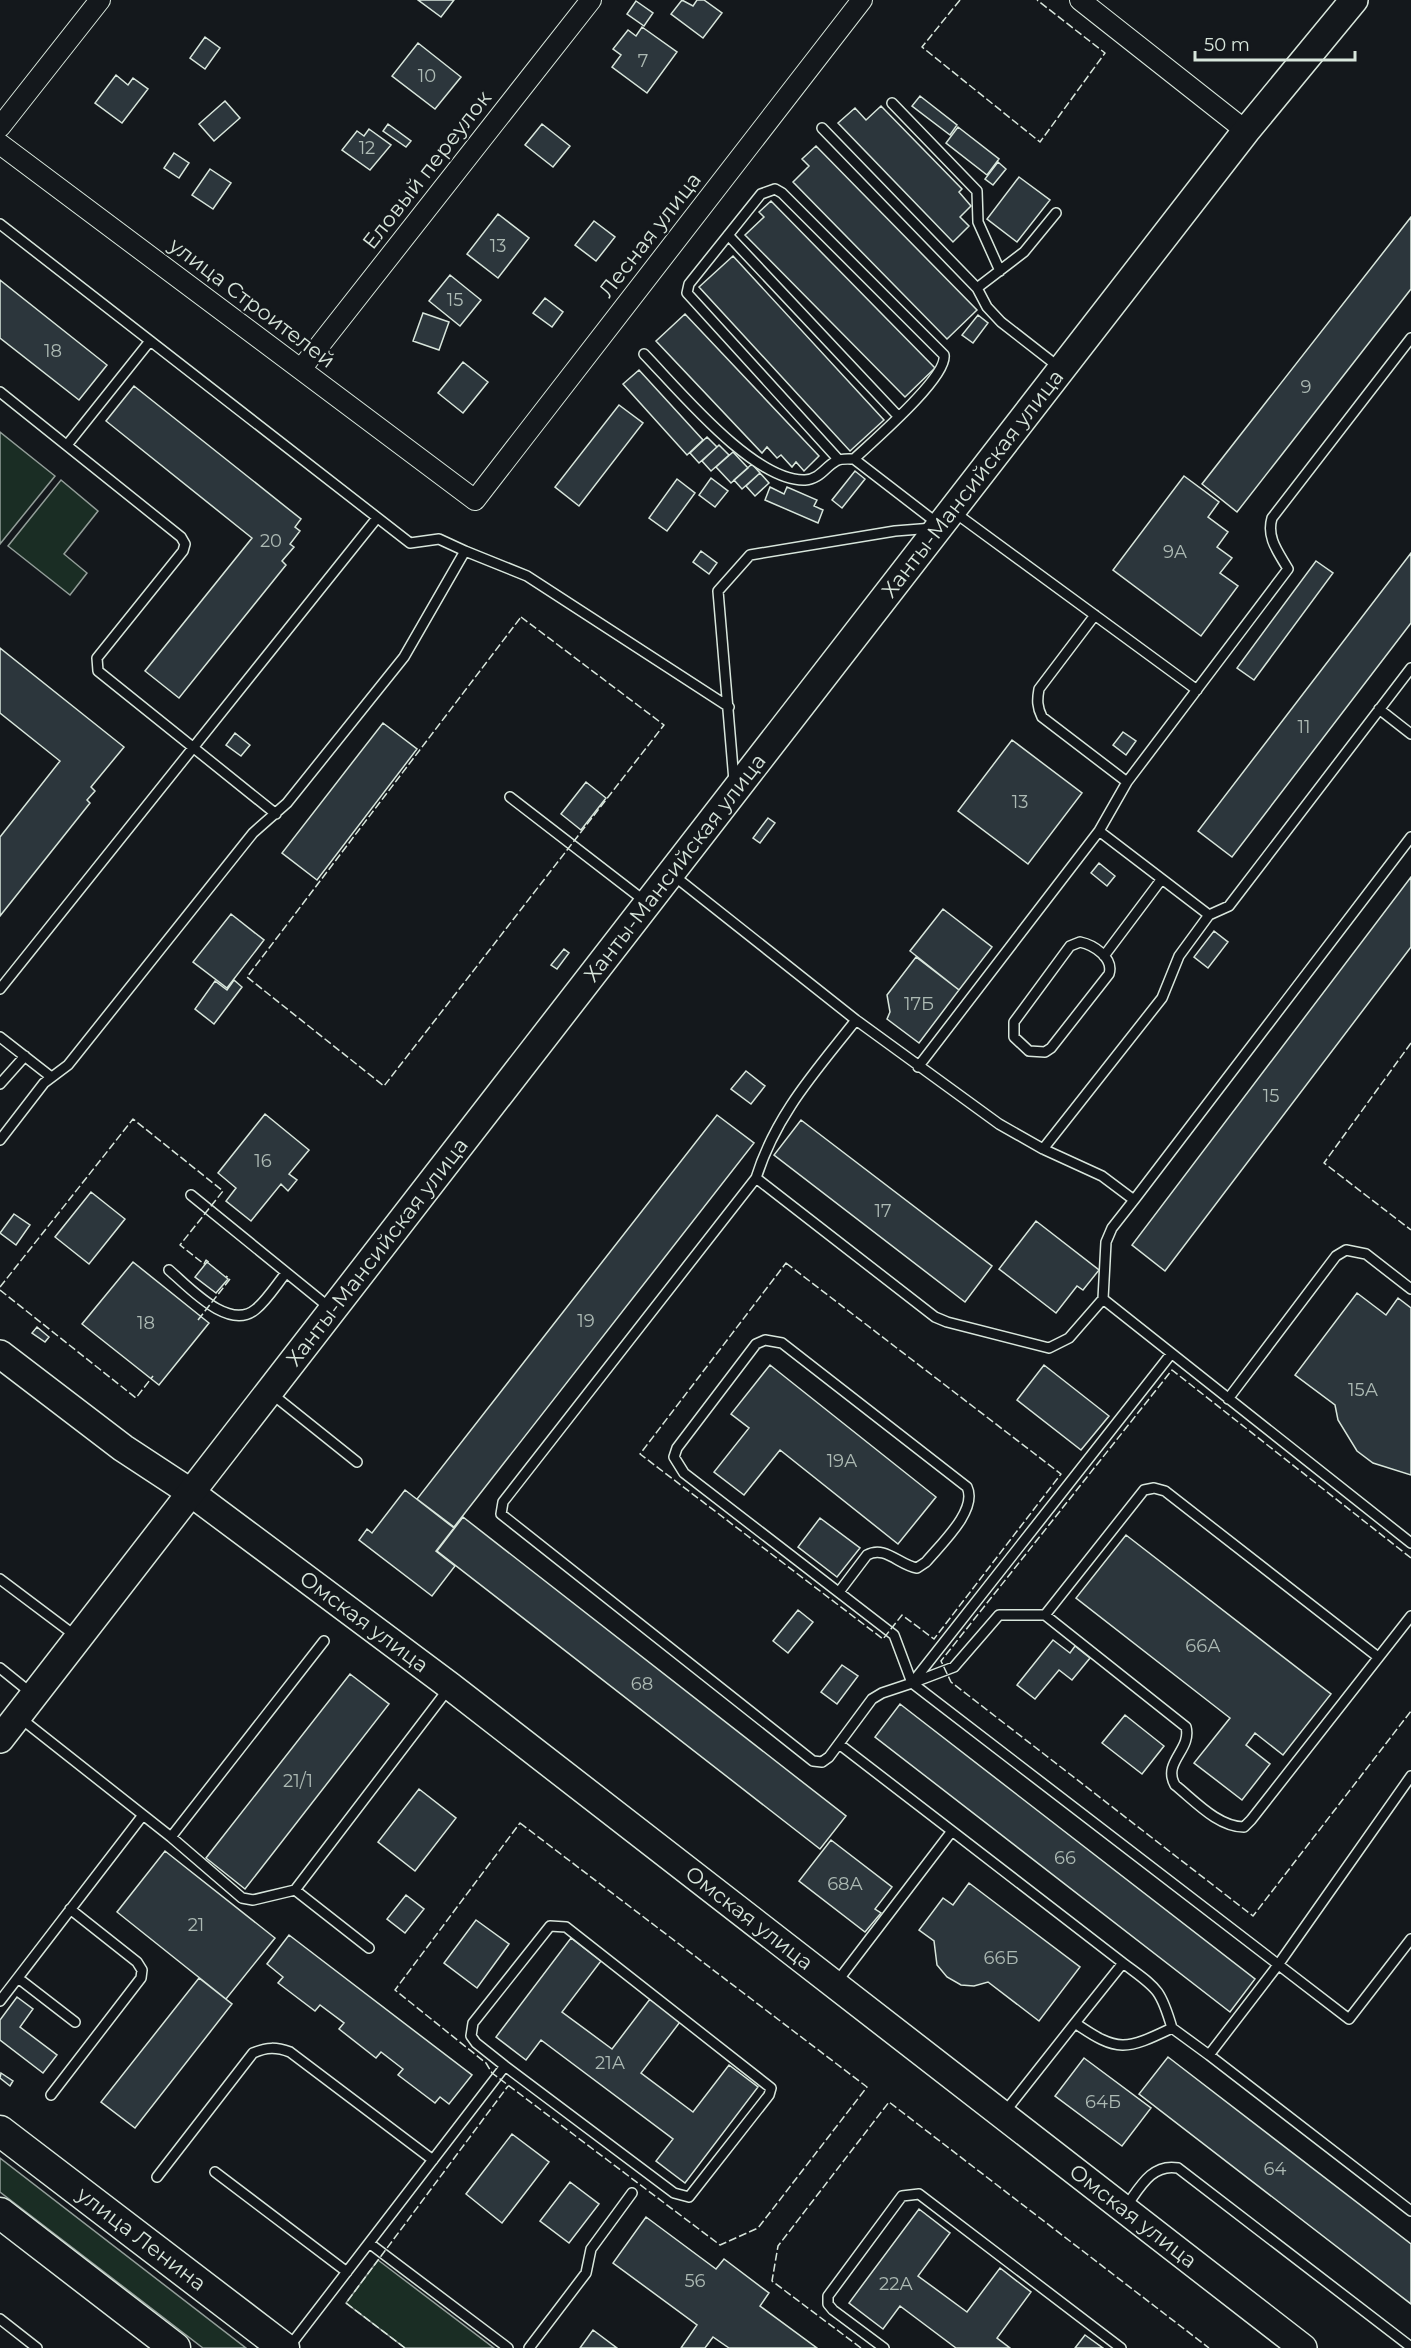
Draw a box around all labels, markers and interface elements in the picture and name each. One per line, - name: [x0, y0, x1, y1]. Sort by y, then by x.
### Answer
- scale bar: [1195, 24, 1356, 62]
- text: 50 m: [1204, 34, 1250, 56]
- house number: 7: [638, 50, 648, 72]
- house number: 10: [418, 65, 436, 87]
- street label: Еловый переулок: [357, 86, 496, 254]
- house number: 12: [359, 137, 375, 159]
- street label: Лесная улица: [593, 167, 706, 302]
- street label: улица Строителей: [164, 232, 340, 373]
- house number: 13: [490, 235, 506, 257]
- house number: 15: [447, 289, 463, 311]
- house number: 18: [44, 340, 62, 362]
- street label: Ханты-Мансийская улица: [876, 365, 1068, 602]
- house number: 9: [1301, 376, 1312, 398]
- house number: 20: [260, 530, 282, 552]
- house number: 9А: [1163, 541, 1188, 563]
- house number: 11: [1298, 716, 1311, 738]
- street label: Ханты-Мансийская улица: [578, 749, 771, 987]
- house number: 13: [1012, 791, 1028, 813]
- house number: 17Б: [904, 993, 934, 1015]
- house number: 15: [1263, 1085, 1279, 1107]
- street label: Ханты-Мансийская улица: [281, 1133, 473, 1371]
- house number: 16: [254, 1150, 272, 1172]
- house number: 17: [874, 1200, 892, 1222]
- house number: 19: [577, 1310, 595, 1332]
- house number: 18: [137, 1312, 155, 1334]
- house number: 15А: [1348, 1379, 1379, 1401]
- house number: 19А: [827, 1450, 858, 1472]
- street label: Омская улица: [295, 1565, 434, 1678]
- house number: 66А: [1185, 1635, 1221, 1657]
- house number: 68: [631, 1673, 653, 1695]
- house number: 21/1: [283, 1770, 313, 1792]
- house number: 66: [1054, 1847, 1076, 1869]
- street label: Омская улица: [681, 1861, 818, 1975]
- house number: 68А: [827, 1873, 863, 1895]
- house number: 21: [188, 1914, 204, 1936]
- house number: 66Б: [984, 1947, 1019, 1969]
- house number: 21А: [595, 2052, 626, 2074]
- house number: 64Б: [1085, 2091, 1121, 2113]
- house number: 64: [1264, 2158, 1287, 2180]
- street label: Омская улица: [1065, 2159, 1202, 2273]
- street label: улица Ленина: [72, 2181, 211, 2296]
- house number: 56: [684, 2270, 706, 2292]
- house number: 22А: [879, 2273, 914, 2295]

